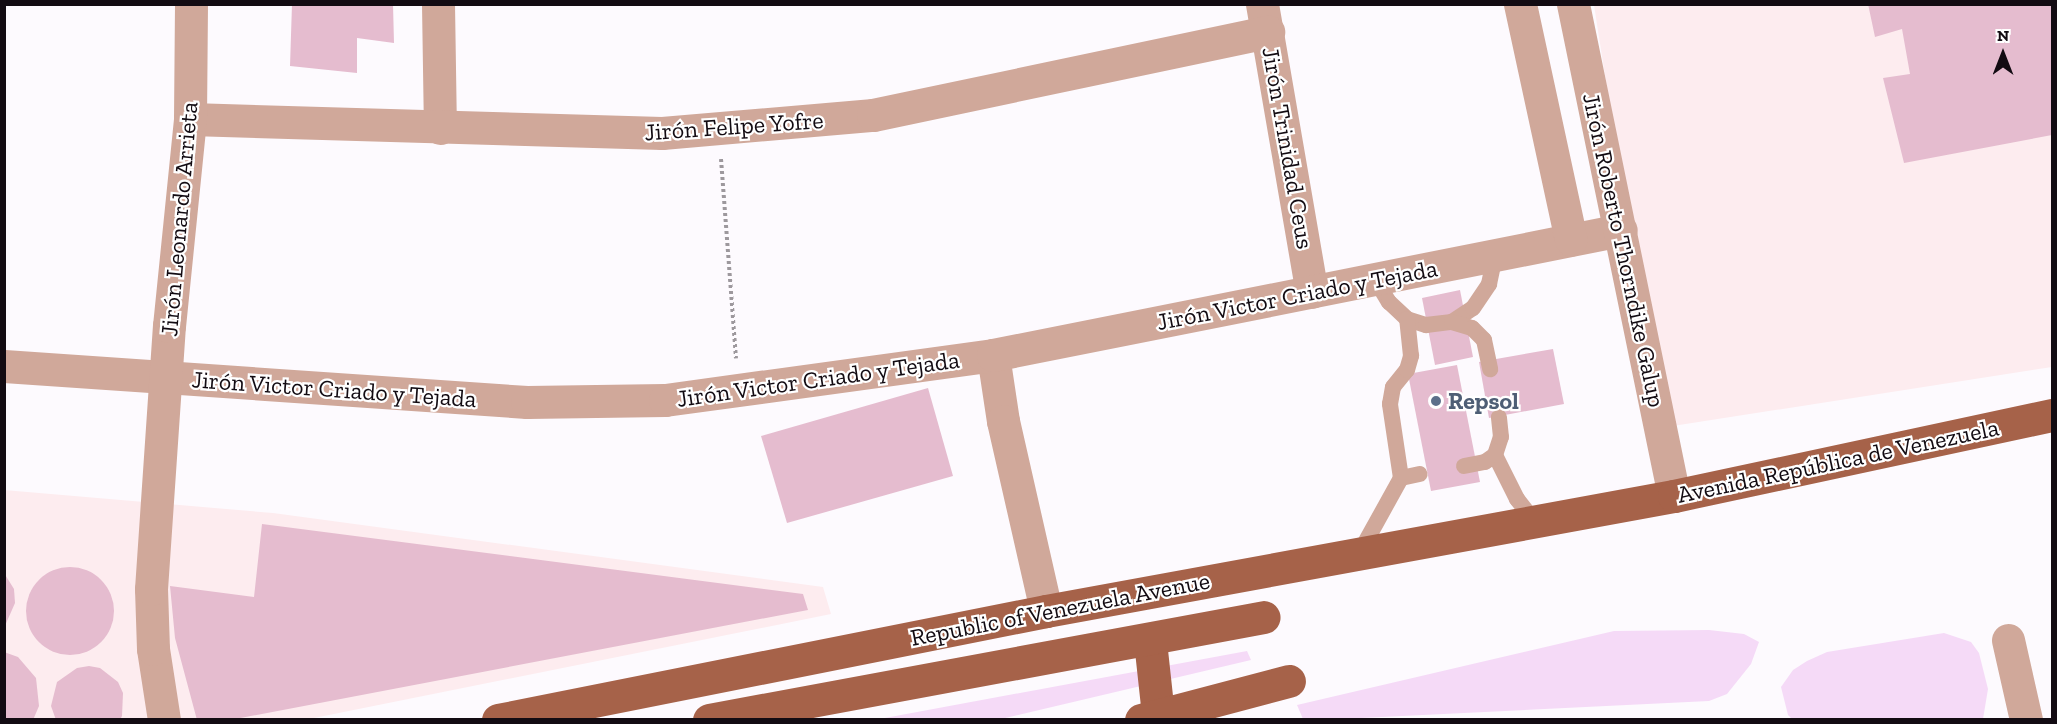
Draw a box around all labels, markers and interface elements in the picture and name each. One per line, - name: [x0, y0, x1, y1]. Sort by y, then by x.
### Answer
- north arrow: [1973, 24, 2033, 84]
- text: N: [1997, 26, 2009, 45]
- street label: Jirón Trinidad Ceus: [1256, 45, 1320, 251]
- street label: Jirón Roberto Thorndike Galup: [1577, 90, 1671, 410]
- street label: Jirón Leonardo Arrieta: [154, 100, 204, 338]
- street label: Jirón Felipe Yofre: [643, 105, 825, 147]
- street label: Jirón Victor Criado y Tejada: [1153, 253, 1441, 337]
- street label: Jirón Victor Criado y Tejada: [673, 345, 963, 413]
- street label: Jirón Victor Criado y Tejada: [189, 365, 479, 413]
- place label: Repsol: [1448, 387, 1519, 415]
- marker: Repsol: [1429, 394, 1443, 408]
- street label: Avenida República de Venezuela: [1674, 413, 2002, 509]
- street label: Republic of Venezuela Avenue: [907, 566, 1213, 652]

